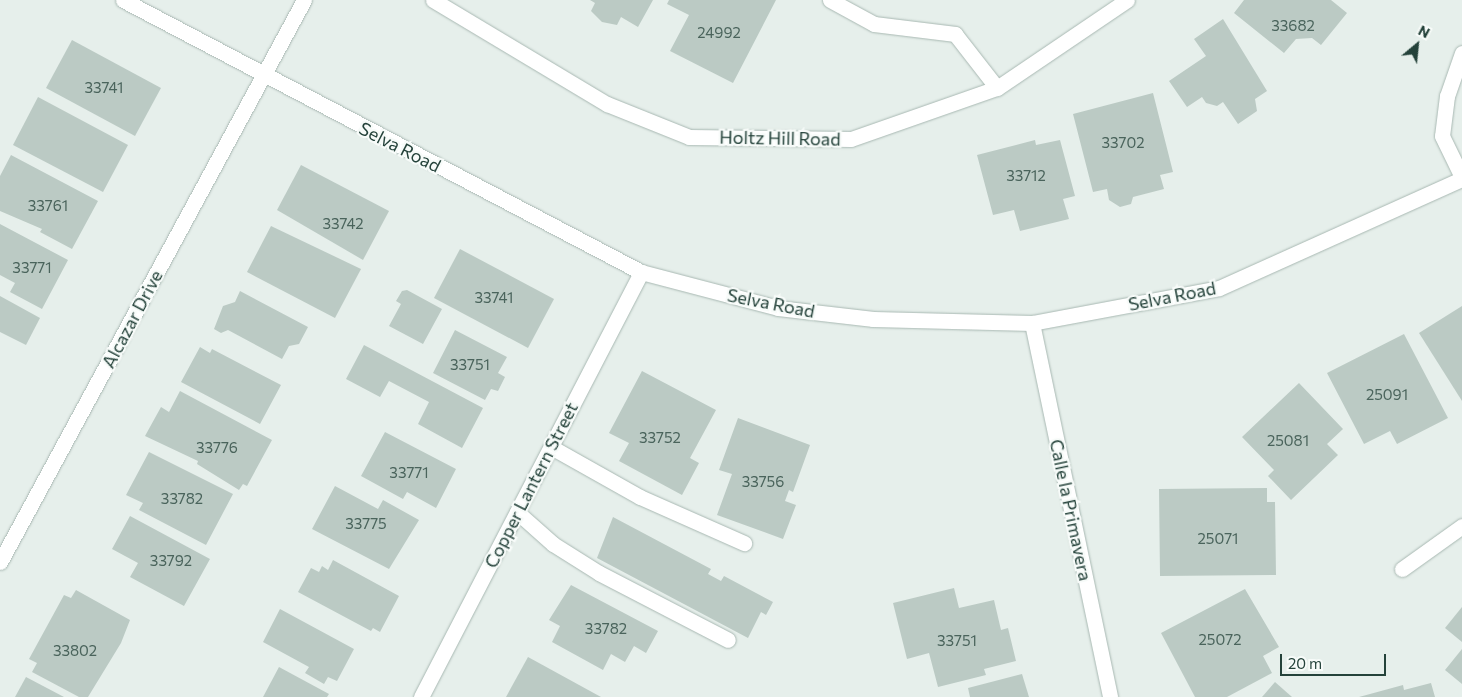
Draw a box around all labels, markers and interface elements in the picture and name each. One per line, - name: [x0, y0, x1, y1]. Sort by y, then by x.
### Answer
- house number: 33682: [1271, 17, 1315, 35]
- north arrow: [1392, 20, 1442, 70]
- text: N: [1416, 21, 1433, 41]
- house number: 24992: [697, 24, 741, 42]
- house number: 33741: [85, 79, 123, 97]
- street label: Selva Road: [356, 117, 444, 177]
- street label: Holtz Hill Road: [719, 126, 841, 150]
- house number: 33702: [1102, 134, 1144, 152]
- house number: 33712: [1006, 167, 1046, 185]
- house number: 33761: [28, 197, 68, 215]
- house number: 33742: [322, 215, 364, 233]
- house number: 33771: [12, 259, 52, 277]
- street label: Alcazar Drive: [97, 266, 167, 372]
- street label: Selva Road: [1126, 277, 1218, 315]
- street label: Selva Road: [725, 284, 817, 322]
- house number: 33741: [475, 289, 513, 307]
- house number: 33751: [450, 356, 490, 374]
- house number: 25091: [1366, 386, 1408, 404]
- street label: Copper Lantern Street: [480, 399, 582, 571]
- house number: 33752: [639, 429, 681, 447]
- house number: 25081: [1267, 432, 1309, 450]
- street label: Calle la Primavera: [1045, 437, 1097, 583]
- house number: 33776: [196, 439, 238, 457]
- house number: 33771: [389, 464, 429, 482]
- house number: 33756: [742, 473, 784, 491]
- house number: 33782: [161, 490, 203, 508]
- house number: 33775: [345, 515, 387, 533]
- house number: 25071: [1198, 530, 1238, 548]
- house number: 33792: [150, 552, 192, 570]
- house number: 33782: [585, 620, 627, 638]
- house number: 25072: [1199, 631, 1241, 649]
- house number: 33751: [937, 632, 977, 650]
- house number: 33802: [53, 642, 97, 660]
- scale bar: [1282, 644, 1388, 676]
- text: 20 m: [1288, 654, 1322, 672]

